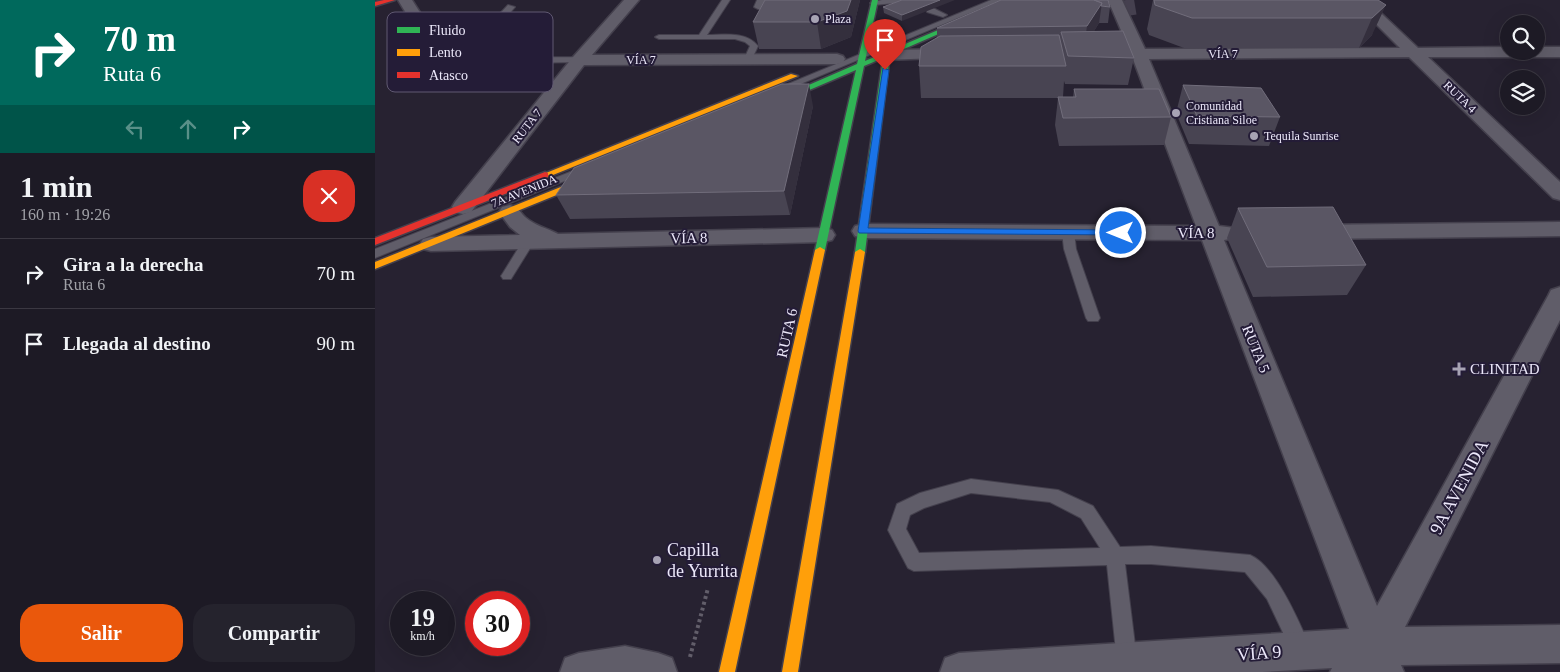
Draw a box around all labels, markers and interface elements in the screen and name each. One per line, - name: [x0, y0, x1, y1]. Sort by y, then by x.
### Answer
- legend: [387, 12, 553, 92]
- place label: Plaza: [825, 12, 852, 26]
- marker: Plaza: [809, 13, 821, 25]
- map controls: [1500, 15, 1545, 115]
- button: search: [1500, 15, 1545, 60]
- pin: [864, 19, 906, 70]
- icon: right: [20, 20, 85, 85]
- text: 70 m: [103, 20, 176, 59]
- text: Fluido: [429, 23, 466, 38]
- icon: arrive: [871, 26, 899, 54]
- text: Lento: [429, 45, 462, 60]
- street label: VÍA 7: [1208, 47, 1238, 61]
- street label: VÍA 7: [626, 53, 656, 67]
- text: Ruta 6: [103, 61, 161, 86]
- text: Atasco: [429, 68, 468, 83]
- button: layers: [1500, 70, 1545, 115]
- street label: RUTA 4: [1441, 78, 1479, 116]
- place label: Comunidad Cristiana Siloe: [1186, 99, 1257, 127]
- street label: RUTA 7: [509, 106, 545, 146]
- marker: Comunidad Cristiana Siloe: [1170, 107, 1182, 119]
- icon: left: [121, 115, 149, 143]
- icon: ahead: [174, 115, 202, 143]
- icon: right: [227, 115, 255, 143]
- place label: Tequila Sunrise: [1264, 129, 1339, 143]
- marker: Tequila Sunrise: [1248, 130, 1260, 142]
- text: 1 min: [20, 170, 93, 203]
- button: close: [303, 170, 355, 222]
- street label: 7A AVENIDA: [489, 171, 559, 210]
- text: 160 m · 19:26: [20, 206, 110, 223]
- position arrow: [1094, 206, 1146, 258]
- street label: VÍA 8: [1177, 225, 1215, 241]
- street label: VÍA 8: [670, 230, 708, 246]
- text: Gira a la derecha: [63, 254, 204, 275]
- icon: right: [20, 260, 48, 288]
- text: 70 m: [316, 263, 355, 284]
- text: Ruta 6: [63, 276, 105, 293]
- street label: RUTA 6: [774, 306, 801, 359]
- street label: RUTA 5: [1239, 323, 1273, 375]
- icon: arrive: [20, 330, 48, 358]
- text: Llegada al destino: [63, 333, 211, 354]
- text: 90 m: [316, 333, 355, 354]
- place label: CLINITAD: [1470, 361, 1540, 377]
- marker: CLINITAD: [1452, 362, 1466, 376]
- street label: 9A AVENIDA: [1426, 436, 1492, 538]
- place label: Capilla de Yurrita: [667, 540, 738, 581]
- marker: Capilla de Yurrita: [651, 554, 663, 566]
- speed limit sign: 30: [465, 591, 530, 656]
- button: Salir: [20, 604, 183, 662]
- button: Compartir: [193, 604, 355, 662]
- text: 19: [410, 604, 435, 631]
- text: km/h: [410, 629, 435, 643]
- street label: VÍA 9: [1236, 640, 1282, 665]

